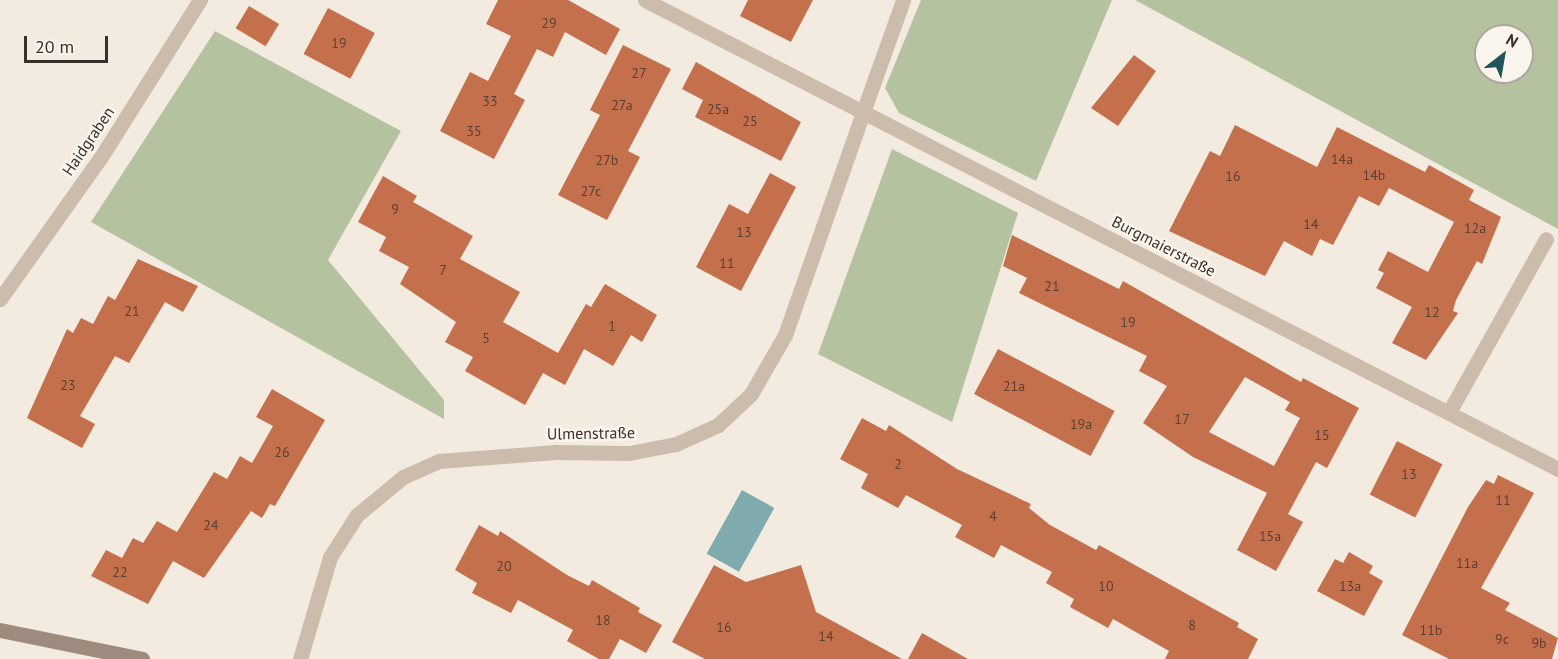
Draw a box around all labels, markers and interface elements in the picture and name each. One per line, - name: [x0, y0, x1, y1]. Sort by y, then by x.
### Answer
- house number: 29: [541, 15, 557, 31]
- scale bar: [27, 24, 111, 62]
- north arrow: [1474, 24, 1534, 84]
- text: N: [1503, 29, 1522, 52]
- text: 20 m: [35, 35, 74, 58]
- house number: 19: [331, 35, 347, 51]
- house number: 27: [631, 65, 647, 81]
- house number: 33: [482, 93, 498, 109]
- house number: 27a: [611, 97, 633, 113]
- house number: 25a: [707, 101, 729, 117]
- street label: Haidgraben: [58, 103, 118, 179]
- house number: 25: [742, 113, 758, 129]
- house number: 35: [466, 123, 482, 139]
- house number: 14a: [1331, 151, 1353, 167]
- house number: 27b: [596, 152, 618, 168]
- house number: 14b: [1363, 167, 1385, 183]
- house number: 16: [1225, 168, 1241, 184]
- house number: 27c: [581, 183, 601, 199]
- house number: 9: [391, 201, 399, 217]
- street label: Burgmaierstraße: [1109, 212, 1219, 280]
- house number: 14: [1303, 216, 1319, 232]
- house number: 12a: [1464, 220, 1486, 236]
- house number: 13: [736, 224, 752, 240]
- house number: 11: [719, 255, 735, 271]
- house number: 7: [439, 262, 447, 278]
- house number: 21: [1044, 278, 1060, 294]
- house number: 21: [124, 303, 140, 319]
- house number: 12: [1424, 304, 1440, 320]
- house number: 19: [1120, 314, 1136, 330]
- house number: 1: [608, 318, 616, 334]
- house number: 5: [482, 330, 490, 346]
- house number: 23: [60, 377, 76, 393]
- house number: 21a: [1003, 378, 1025, 394]
- house number: 17: [1174, 411, 1190, 427]
- house number: 19a: [1070, 416, 1092, 432]
- street label: Ulmenstraße: [547, 423, 635, 443]
- house number: 15: [1314, 427, 1330, 443]
- house number: 26: [274, 444, 290, 460]
- house number: 2: [894, 456, 902, 472]
- house number: 13: [1401, 466, 1417, 482]
- house number: 11: [1495, 492, 1511, 508]
- house number: 4: [989, 508, 997, 524]
- house number: 24: [203, 517, 219, 533]
- house number: 15a: [1259, 528, 1281, 544]
- house number: 11a: [1456, 555, 1478, 571]
- house number: 20: [496, 558, 512, 574]
- house number: 22: [112, 564, 128, 580]
- house number: 10: [1098, 578, 1114, 594]
- house number: 13a: [1339, 578, 1361, 594]
- house number: 18: [595, 612, 611, 628]
- house number: 8: [1188, 617, 1196, 633]
- house number: 16: [716, 619, 732, 635]
- house number: 11b: [1420, 622, 1442, 638]
- house number: 14: [818, 628, 834, 644]
- house number: 9c: [1495, 631, 1509, 647]
- house number: 9b: [1531, 635, 1547, 651]

